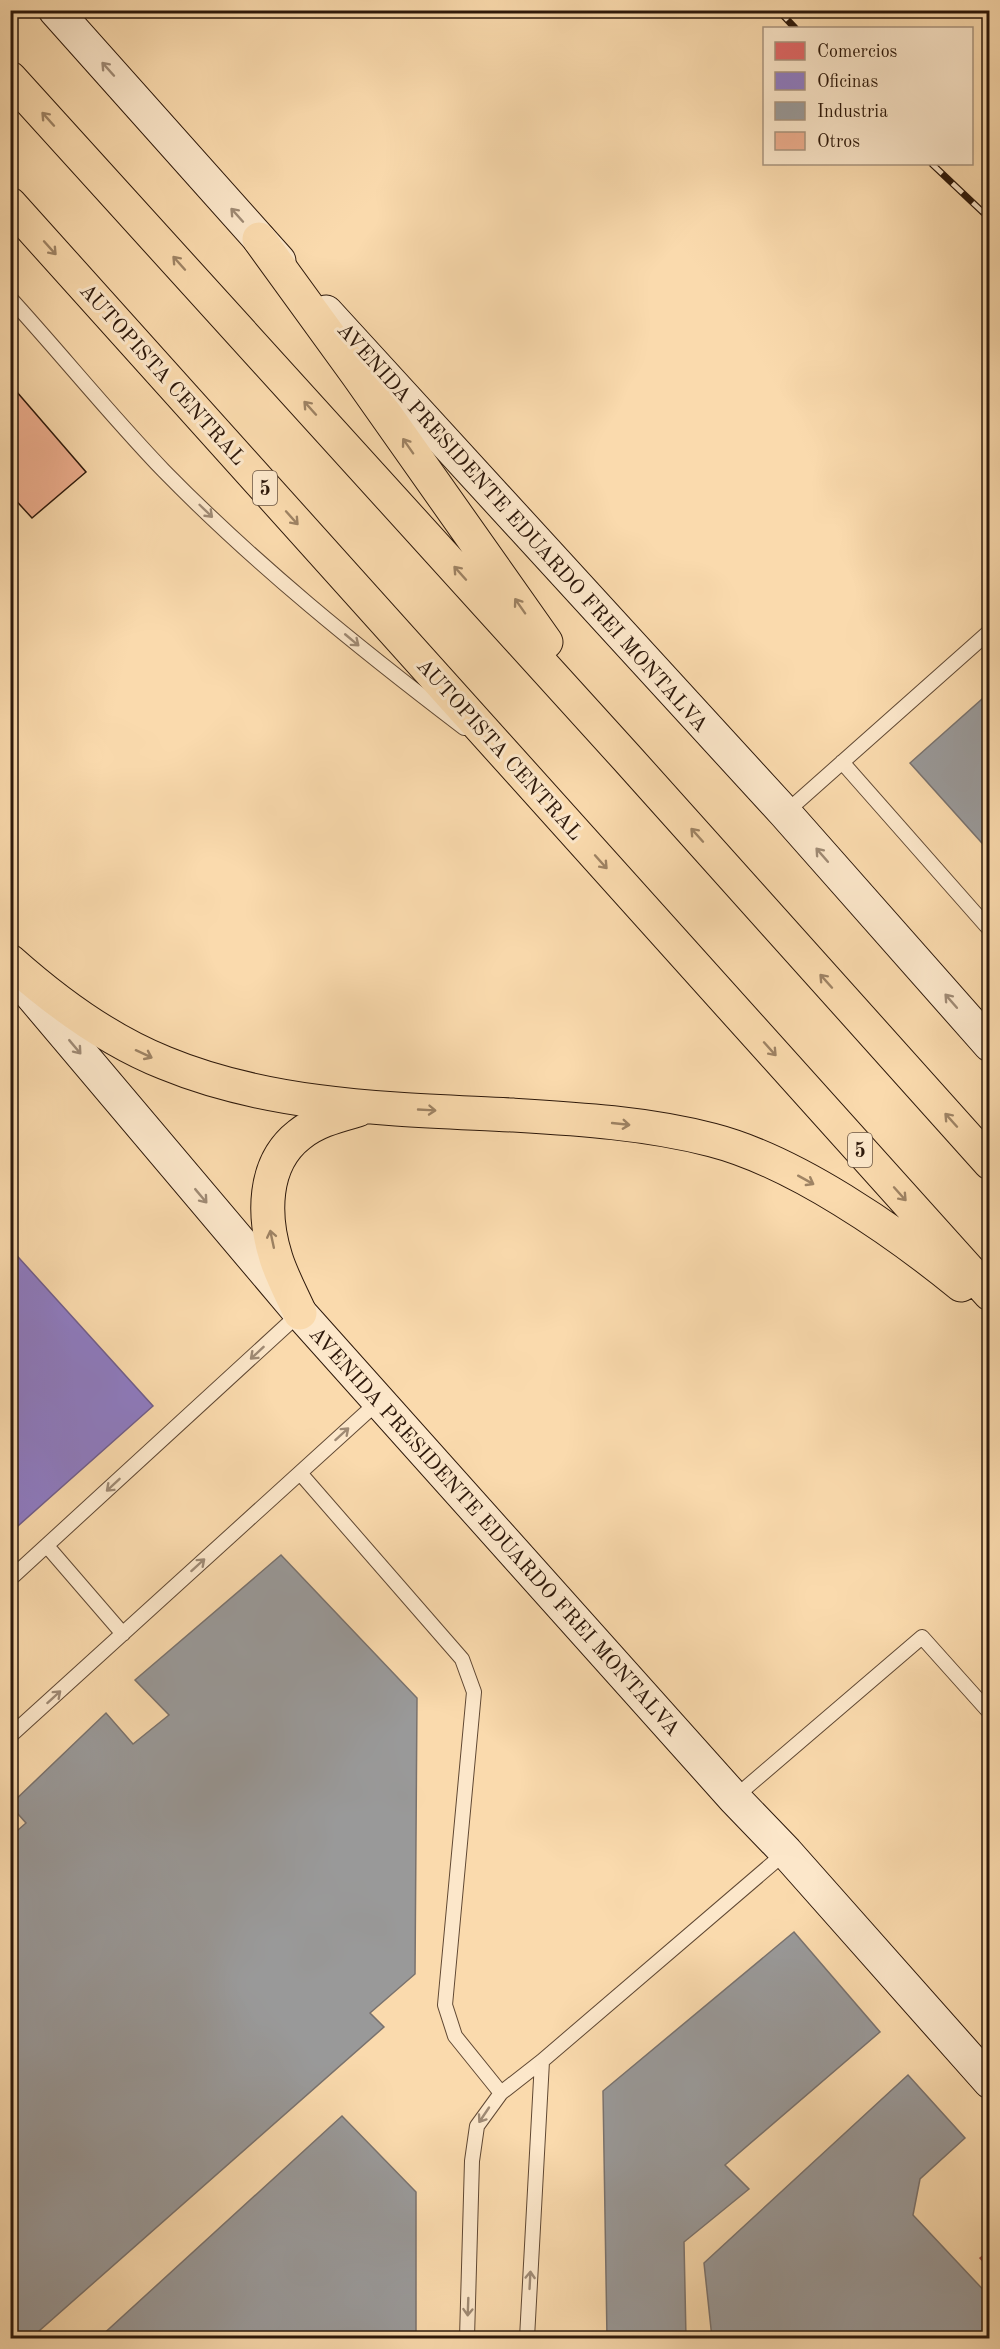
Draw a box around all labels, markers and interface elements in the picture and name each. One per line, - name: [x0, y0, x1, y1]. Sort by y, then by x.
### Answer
- legend: [763, 27, 973, 165]
- text: Comercios: [817, 43, 898, 61]
- one-way arrow: [101, 62, 115, 77]
- text: Oficinas: [817, 73, 878, 91]
- text: Industria: [817, 103, 888, 121]
- one-way arrow: [41, 112, 55, 127]
- text: Otros: [817, 133, 860, 151]
- one-way arrow: [230, 207, 244, 222]
- one-way arrow: [43, 240, 57, 255]
- one-way arrow: [172, 256, 186, 271]
- street label: AUTOPISTA CENTRAL: [75, 280, 249, 470]
- street label: AVENIDA PRESIDENTE EDUARDO FREI MONTALVA: [333, 319, 711, 737]
- one-way arrow: [303, 400, 317, 415]
- one-way arrow: [402, 438, 414, 455]
- road number: 5: [253, 471, 277, 505]
- one-way arrow: [198, 504, 213, 518]
- one-way arrow: [285, 510, 299, 525]
- one-way arrow: [453, 566, 467, 581]
- one-way arrow: [514, 598, 526, 614]
- one-way arrow: [344, 633, 359, 647]
- street label: AUTOPISTA CENTRAL: [412, 655, 586, 845]
- one-way arrow: [690, 828, 704, 843]
- one-way arrow: [815, 848, 829, 863]
- one-way arrow: [594, 854, 608, 869]
- one-way arrow: [819, 974, 833, 989]
- one-way arrow: [944, 994, 958, 1009]
- one-way arrow: [69, 1039, 82, 1055]
- one-way arrow: [763, 1042, 777, 1057]
- one-way arrow: [135, 1048, 153, 1060]
- one-way arrow: [416, 1105, 436, 1116]
- one-way arrow: [944, 1113, 958, 1128]
- one-way arrow: [611, 1119, 631, 1130]
- road number: 5: [848, 1133, 872, 1167]
- one-way arrow: [797, 1175, 814, 1187]
- one-way arrow: [893, 1187, 907, 1202]
- one-way arrow: [194, 1188, 208, 1203]
- one-way arrow: [265, 1230, 277, 1249]
- street label: AVENIDA PRESIDENTE EDUARDO FREI MONTALVA: [305, 1323, 683, 1741]
- one-way arrow: [249, 1346, 264, 1360]
- one-way arrow: [334, 1427, 349, 1441]
- one-way arrow: [106, 1478, 121, 1492]
- one-way arrow: [190, 1558, 205, 1572]
- one-way arrow: [46, 1690, 61, 1704]
- one-way arrow: [478, 2106, 490, 2123]
- one-way arrow: [525, 2271, 536, 2291]
- one-way arrow: [462, 2297, 474, 2317]

